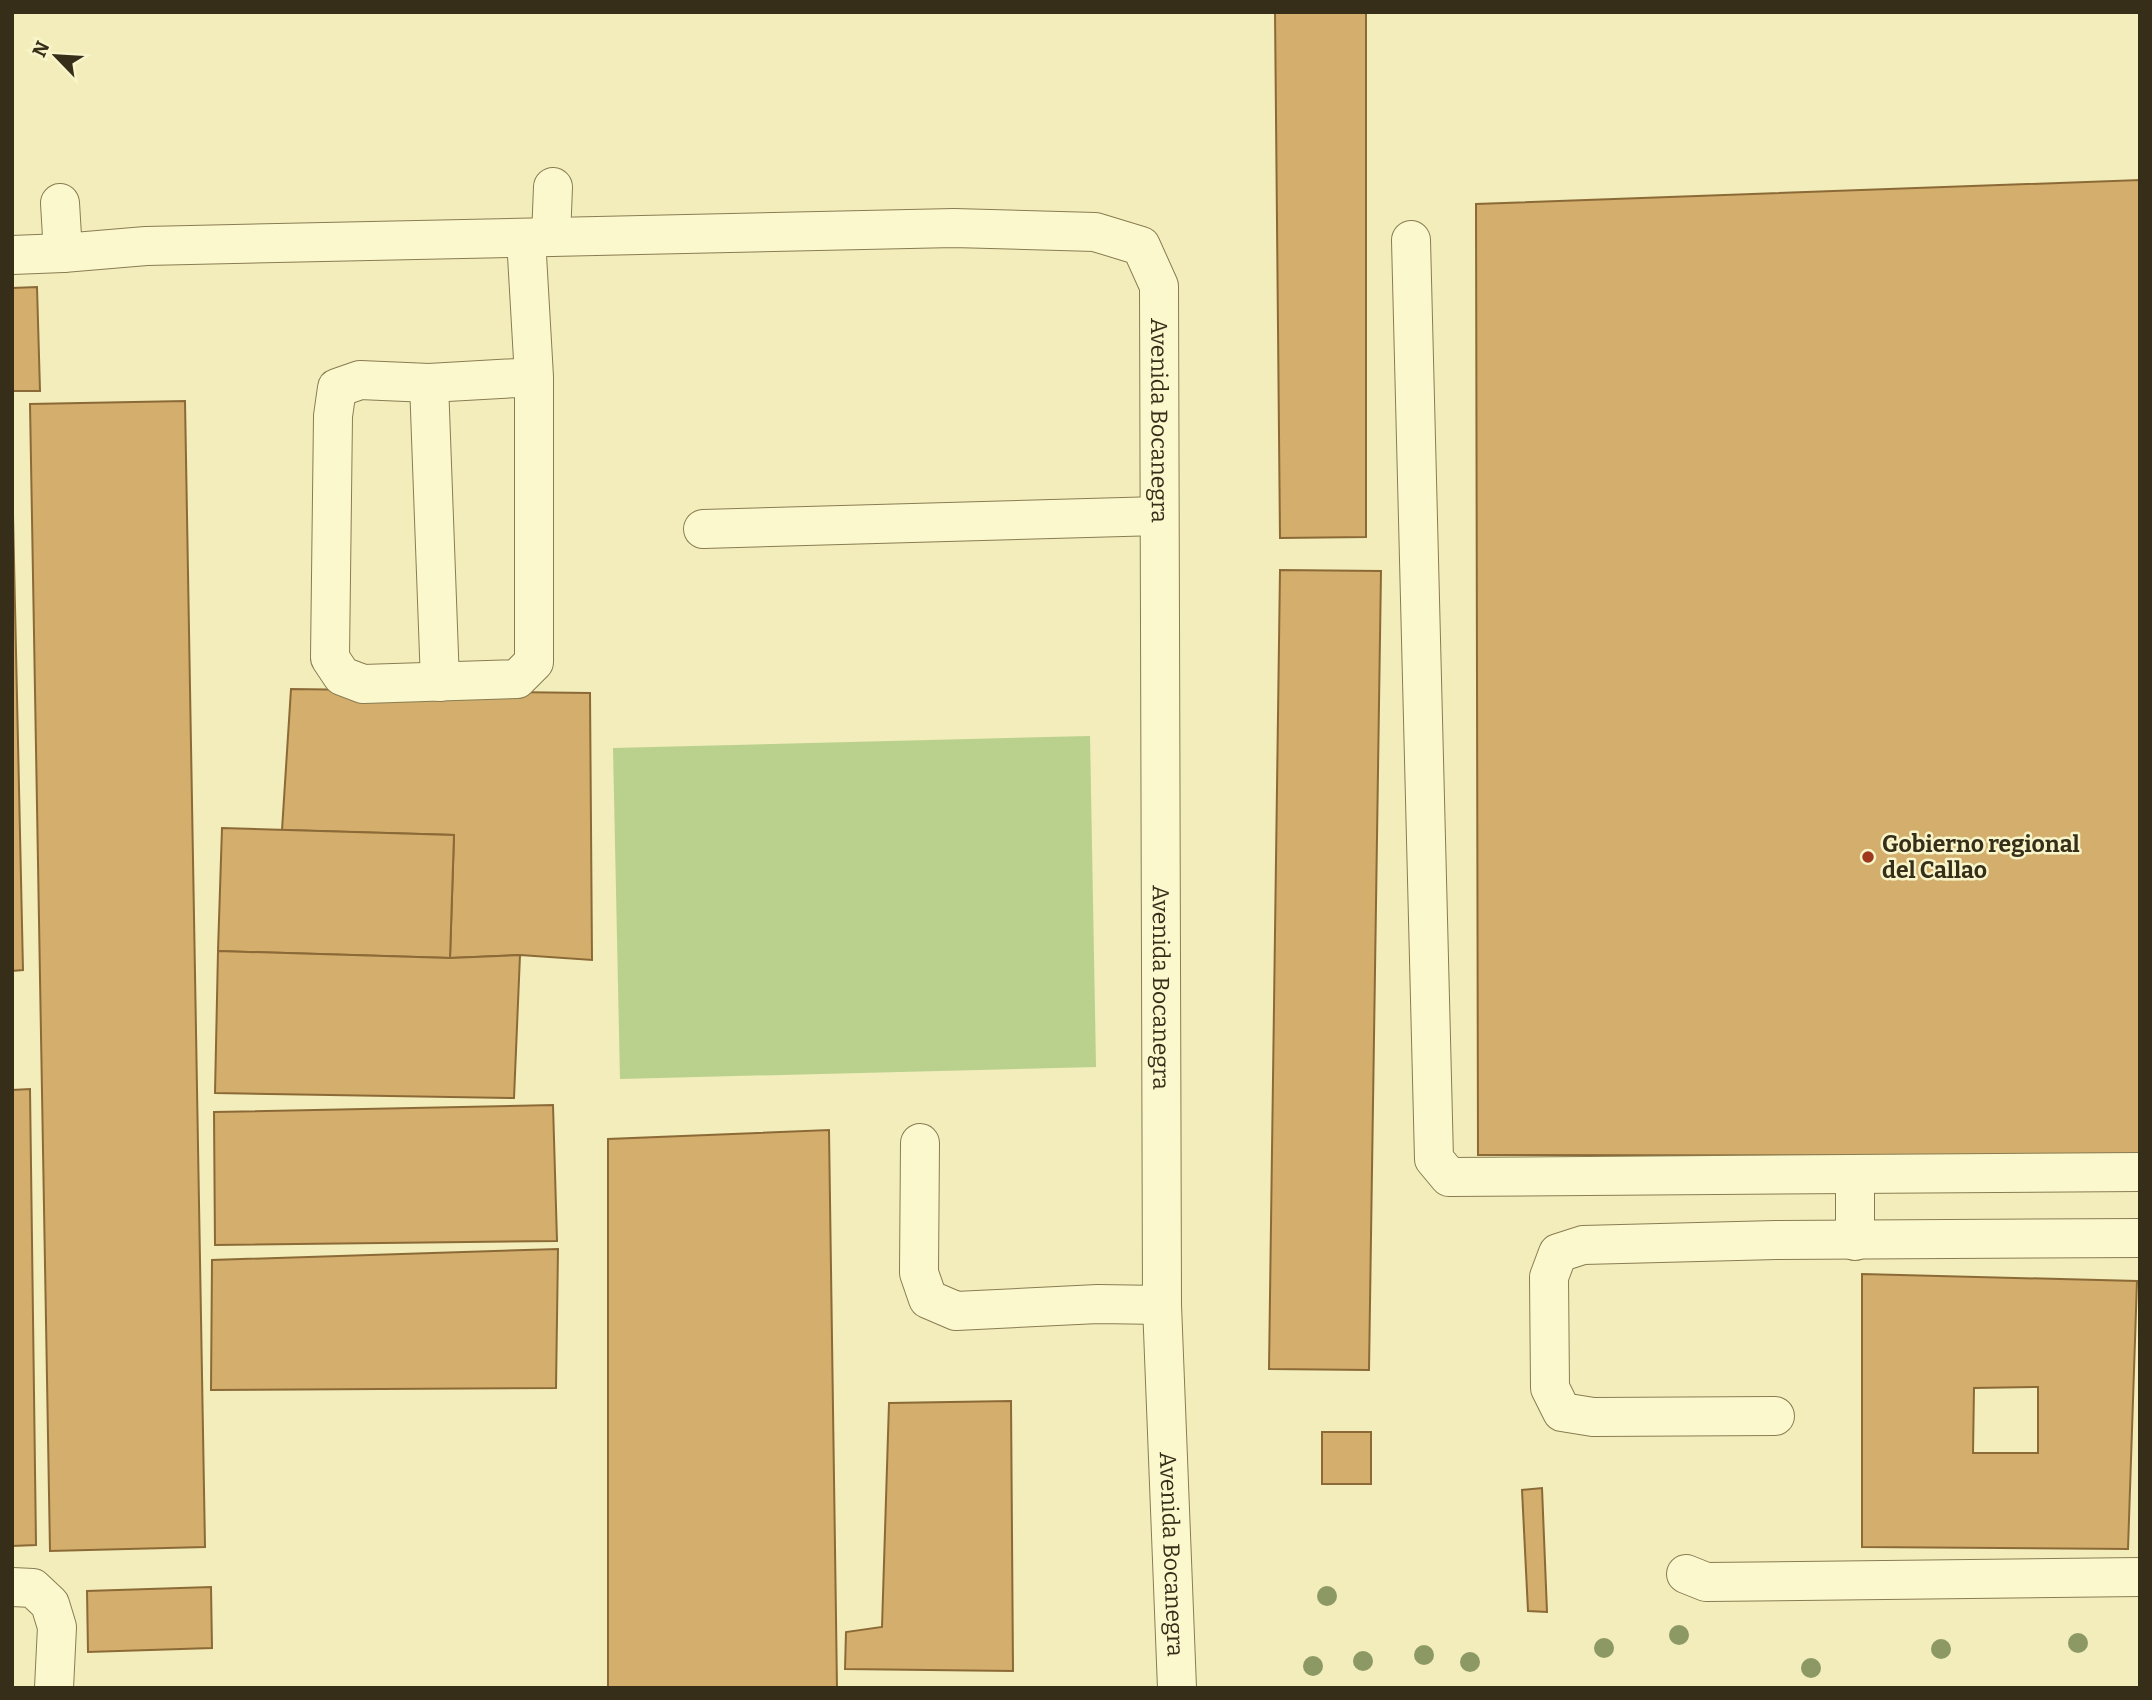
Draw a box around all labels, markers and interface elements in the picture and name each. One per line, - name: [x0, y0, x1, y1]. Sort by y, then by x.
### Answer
- north arrow: [21, 21, 91, 91]
- text: N: [28, 37, 55, 61]
- street label: Avenida Bocanegra: [1145, 318, 1174, 523]
- place label: Gobierno regional del Callao: [1882, 830, 2080, 884]
- marker: Gobierno regional del Callao: [1860, 849, 1876, 865]
- street label: Avenida Bocanegra: [1147, 885, 1175, 1090]
- street label: Avenida Bocanegra: [1154, 1451, 1190, 1658]

